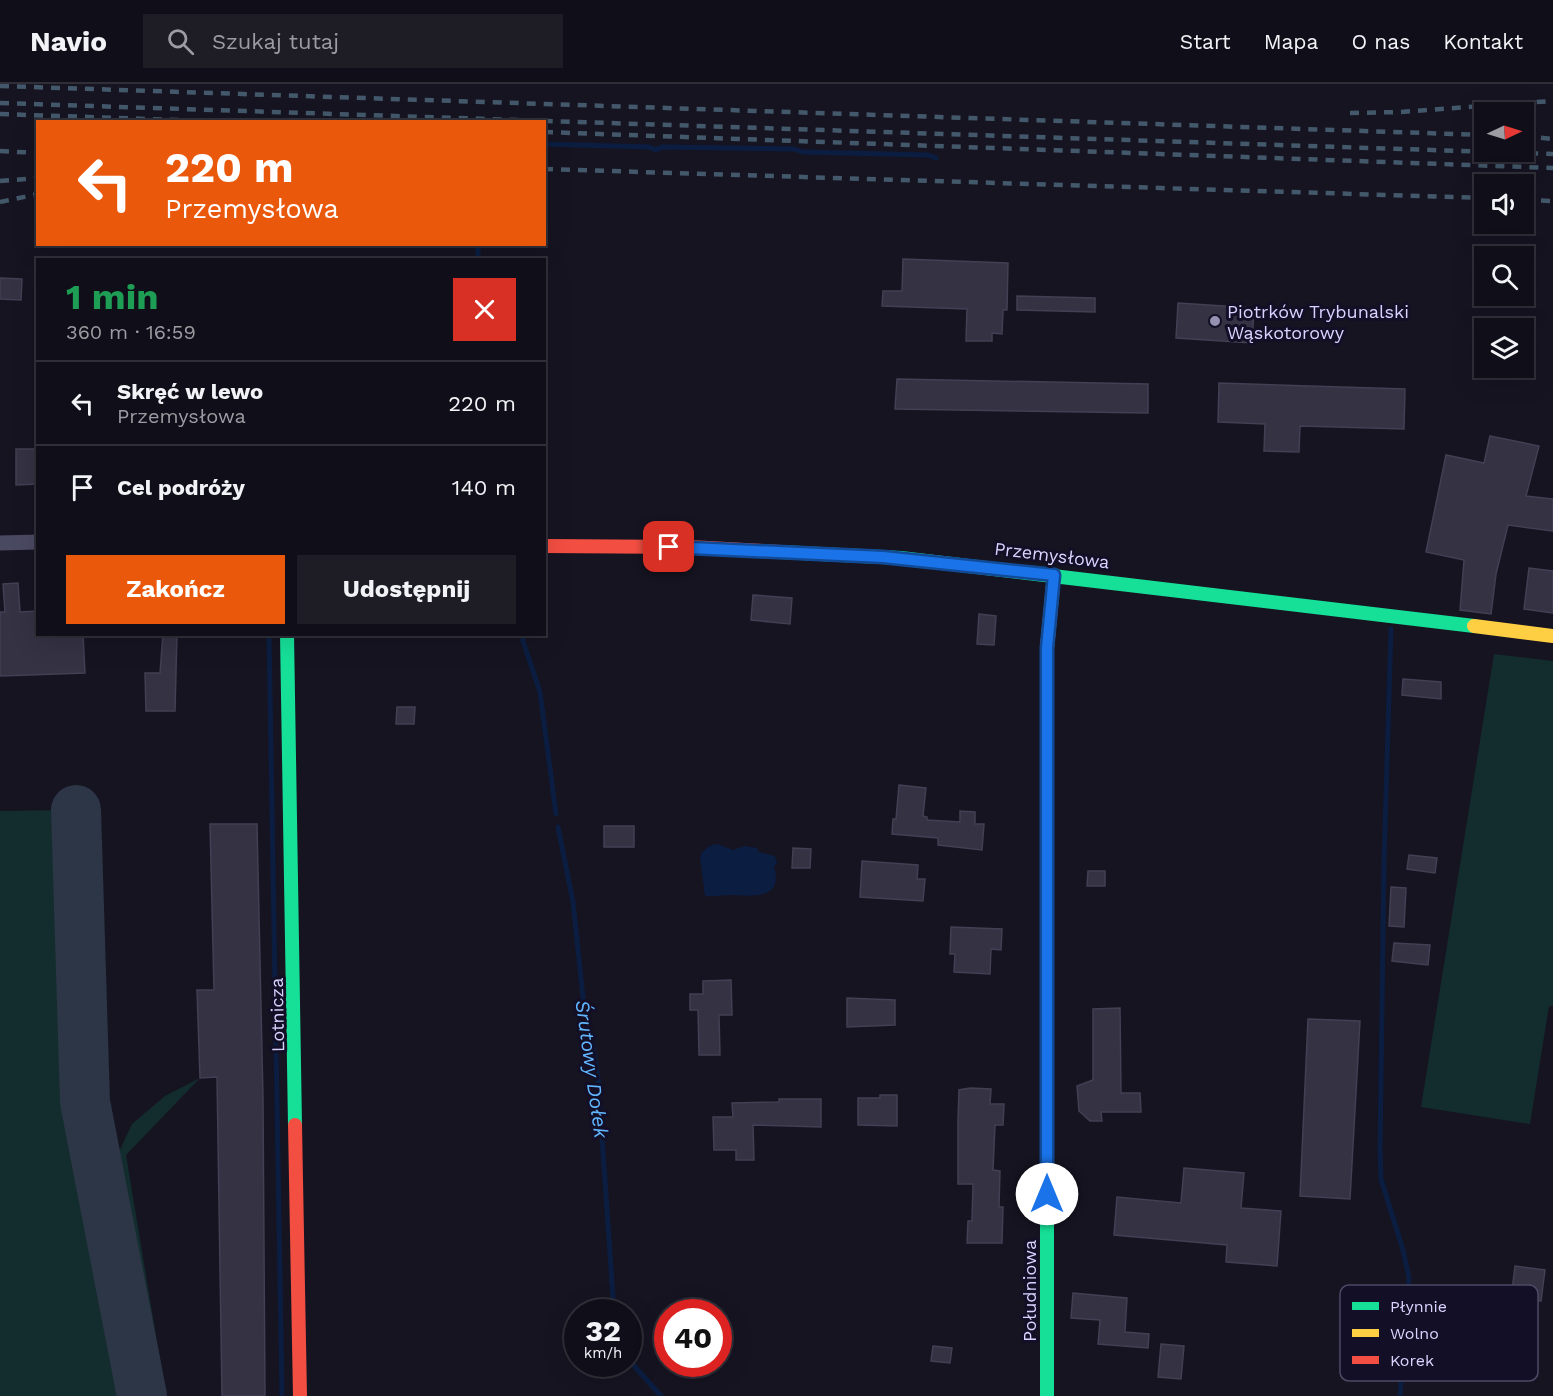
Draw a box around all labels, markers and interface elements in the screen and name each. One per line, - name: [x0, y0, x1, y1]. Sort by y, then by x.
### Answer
- search box: [143, 14, 563, 68]
- text: Navio: [30, 25, 107, 58]
- icon: search: [164, 25, 197, 58]
- text: Szukaj tutaj: [212, 29, 339, 54]
- text: Start: [1180, 29, 1231, 54]
- text: Mapa: [1264, 29, 1318, 54]
- text: O nas: [1351, 29, 1410, 54]
- text: Kontakt: [1443, 29, 1523, 54]
- north arrow: [1474, 102, 1534, 162]
- map controls: [1474, 102, 1534, 378]
- text: 220 m: [165, 143, 294, 192]
- icon: left: [66, 144, 144, 222]
- button: sound: [1474, 174, 1534, 234]
- text: Przemysłowa: [165, 193, 339, 225]
- button: search: [1474, 246, 1534, 306]
- text: 1 min: [66, 276, 158, 318]
- button: close: [453, 278, 516, 341]
- place label: Piotrków Trybunalski Wąskotorowy: [1227, 301, 1409, 343]
- marker: Piotrków Trybunalski Wąskotorowy: [1208, 314, 1222, 328]
- button: layers: [1474, 318, 1534, 378]
- text: 360 m · 16:59: [66, 320, 196, 344]
- text: Skręć w lewo: [117, 379, 263, 404]
- icon: left: [66, 387, 99, 420]
- text: 220 m: [448, 391, 516, 416]
- text: Przemysłowa: [117, 404, 246, 428]
- icon: arrive: [66, 471, 99, 504]
- text: Cel podróży: [117, 475, 245, 500]
- text: 140 m: [452, 475, 516, 500]
- pin: [643, 521, 694, 572]
- icon: arrive: [652, 530, 685, 563]
- street label: Przemysłowa: [993, 538, 1111, 572]
- button: Zakończ: [66, 555, 285, 624]
- button: Udostępnij: [297, 555, 516, 624]
- street label: Lotnicza: [266, 978, 288, 1052]
- water label: Śrutowy Dołek: [570, 998, 614, 1141]
- position arrow: [1015, 1162, 1079, 1226]
- street label: Południowa: [1019, 1240, 1040, 1342]
- legend: [1340, 1285, 1538, 1381]
- text: Płynnie: [1390, 1297, 1447, 1316]
- speed limit sign: 40: [654, 1299, 732, 1377]
- text: 32: [585, 1313, 621, 1348]
- text: Wolno: [1390, 1324, 1439, 1343]
- text: km/h: [584, 1344, 622, 1362]
- text: Korek: [1390, 1351, 1434, 1370]

